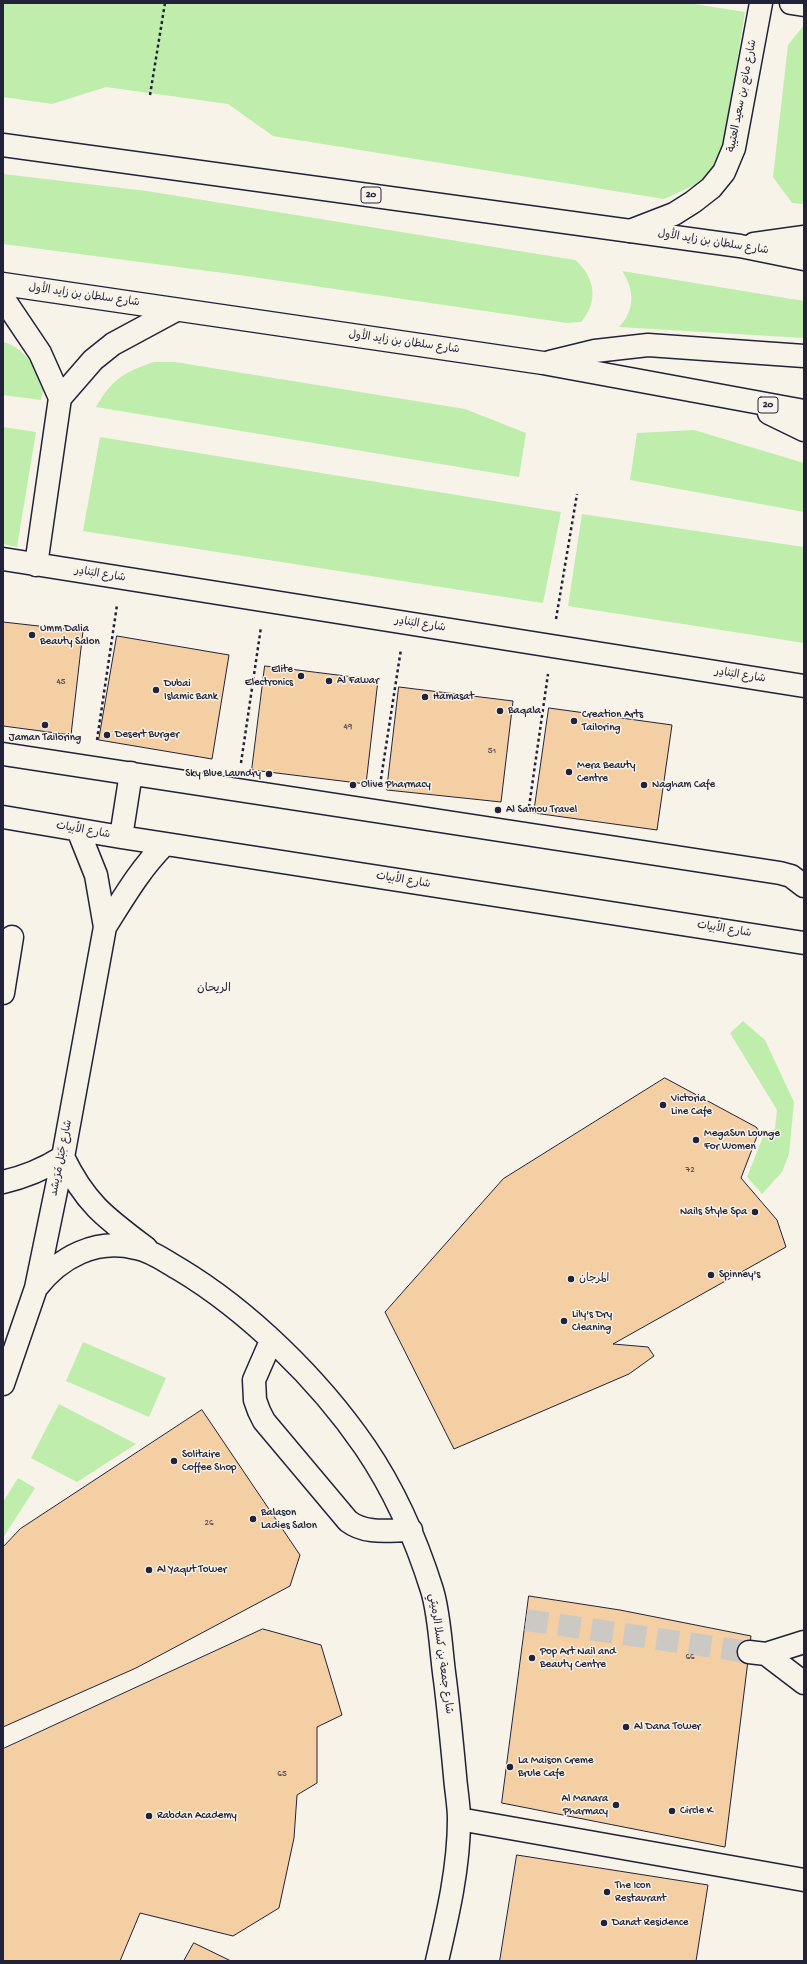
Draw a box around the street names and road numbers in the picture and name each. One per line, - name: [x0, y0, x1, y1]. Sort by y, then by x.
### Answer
- street label: شارع مانع بن سعيد العتيبة: [726, 39, 760, 153]
- road number: 20: [361, 187, 381, 203]
- street label: شارع سلطان بن زايد الأول: [657, 228, 769, 258]
- street label: شارع سلطان بن زايد الأول: [28, 282, 140, 310]
- street label: شارع سلطان بن زايد الأول: [348, 329, 460, 357]
- road number: 20: [758, 397, 778, 413]
- street label: شارع البَنادِر: [74, 564, 126, 586]
- street label: شارع البَنادِر: [394, 614, 446, 636]
- street label: شارع البَنادِر: [714, 665, 766, 687]
- street label: شارع الأبيات: [55, 820, 111, 842]
- street label: شارع الأبيات: [375, 870, 431, 892]
- street label: شارع الأبيات: [696, 919, 752, 941]
- street label: شارع جَبَل مُرَيشد: [48, 1119, 76, 1197]
- street label: شارع جمعة بن كسلا الرميثي: [425, 1593, 455, 1715]

